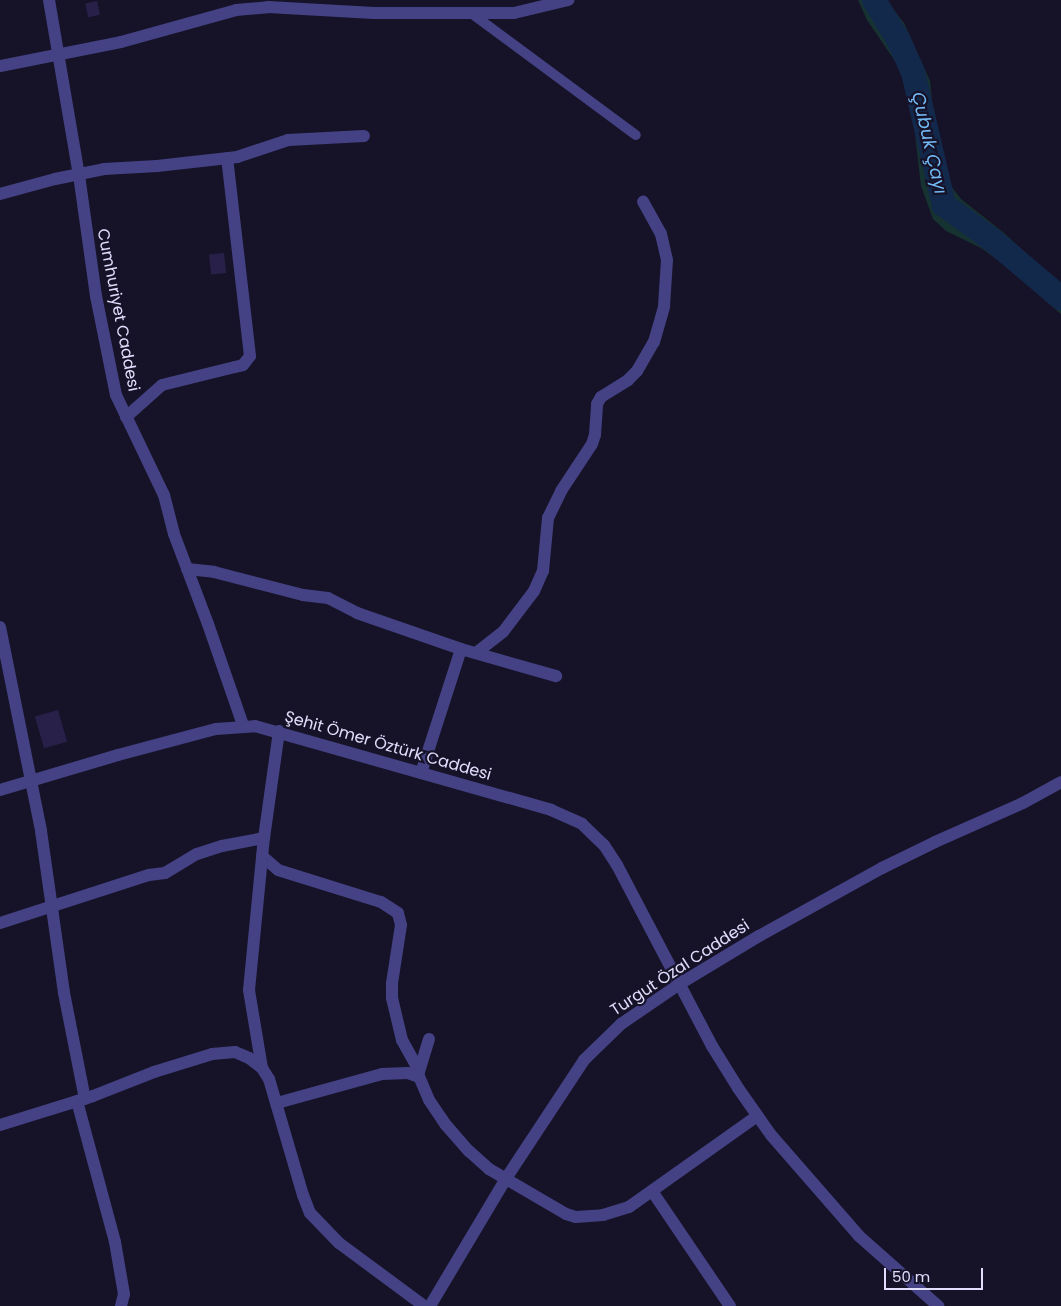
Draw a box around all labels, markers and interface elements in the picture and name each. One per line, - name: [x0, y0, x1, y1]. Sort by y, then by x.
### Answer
- water label: Çubuk Çayı: [907, 90, 951, 196]
- street label: Cumhuriyet Caddesi: [93, 227, 143, 393]
- street label: Şehit Ömer Öztürk Caddesi: [282, 707, 494, 785]
- street label: Turgut Özal Caddesi: [607, 916, 753, 1020]
- scale bar: [886, 1258, 985, 1290]
- text: 50 m: [892, 1266, 930, 1287]

